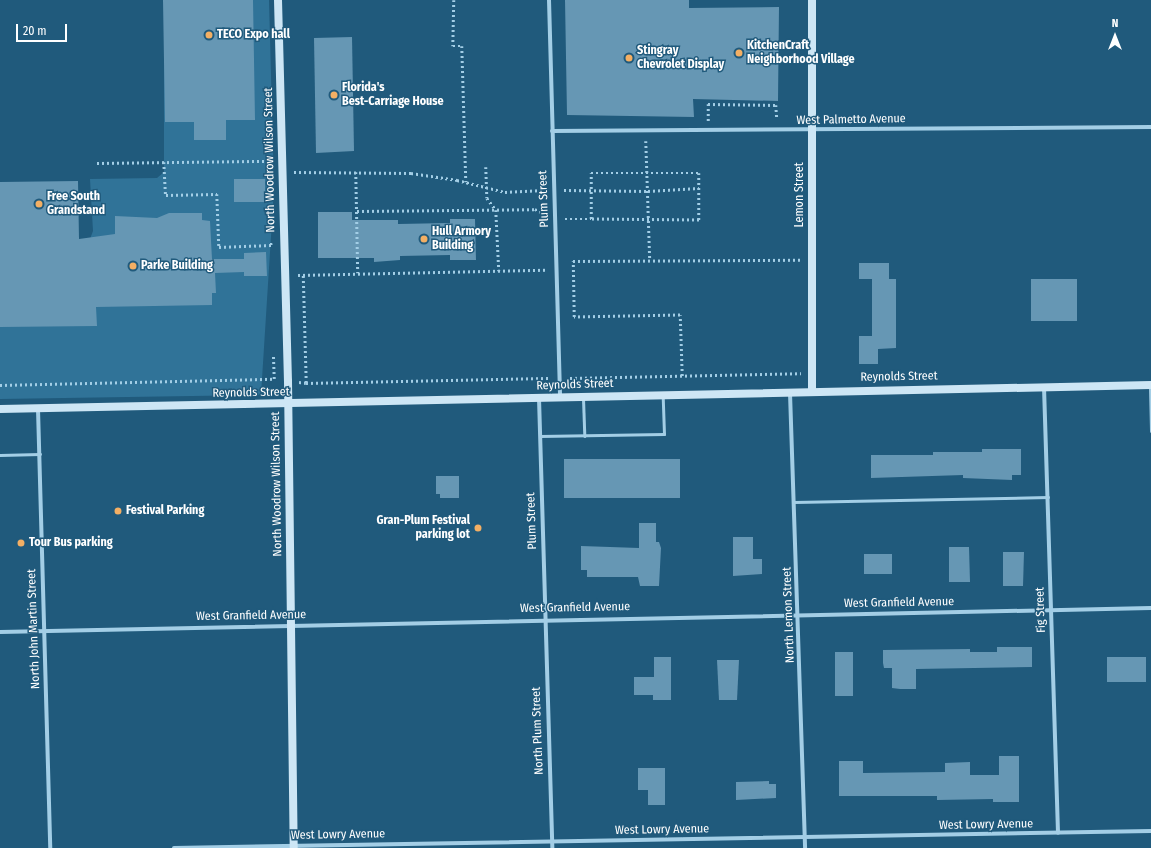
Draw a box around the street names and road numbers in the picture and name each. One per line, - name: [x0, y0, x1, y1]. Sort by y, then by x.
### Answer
- street label: North Woodrow Wilson Street: [262, 87, 278, 233]
- street label: West Palmetto Avenue: [796, 112, 906, 128]
- street label: Lemon Street: [793, 162, 807, 228]
- street label: Plum Street: [536, 170, 552, 228]
- street label: Reynolds Street: [860, 369, 938, 385]
- street label: Reynolds Street: [536, 376, 614, 394]
- street label: Reynolds Street: [212, 385, 290, 401]
- street label: North Woodrow Wilson Street: [269, 411, 285, 557]
- street label: Plum Street: [524, 492, 540, 550]
- street label: North Lemon Street: [780, 567, 798, 663]
- street label: North John Martin Street: [25, 569, 43, 689]
- street label: Fig Street: [1033, 587, 1049, 633]
- street label: West Granfield Avenue: [844, 595, 954, 611]
- street label: West Granfield Avenue: [520, 600, 630, 616]
- street label: West Granfield Avenue: [196, 608, 306, 624]
- street label: North Plum Street: [529, 687, 547, 775]
- street label: West Lowry Avenue: [939, 817, 1033, 833]
- street label: West Lowry Avenue: [615, 822, 709, 838]
- street label: West Lowry Avenue: [291, 827, 385, 843]

